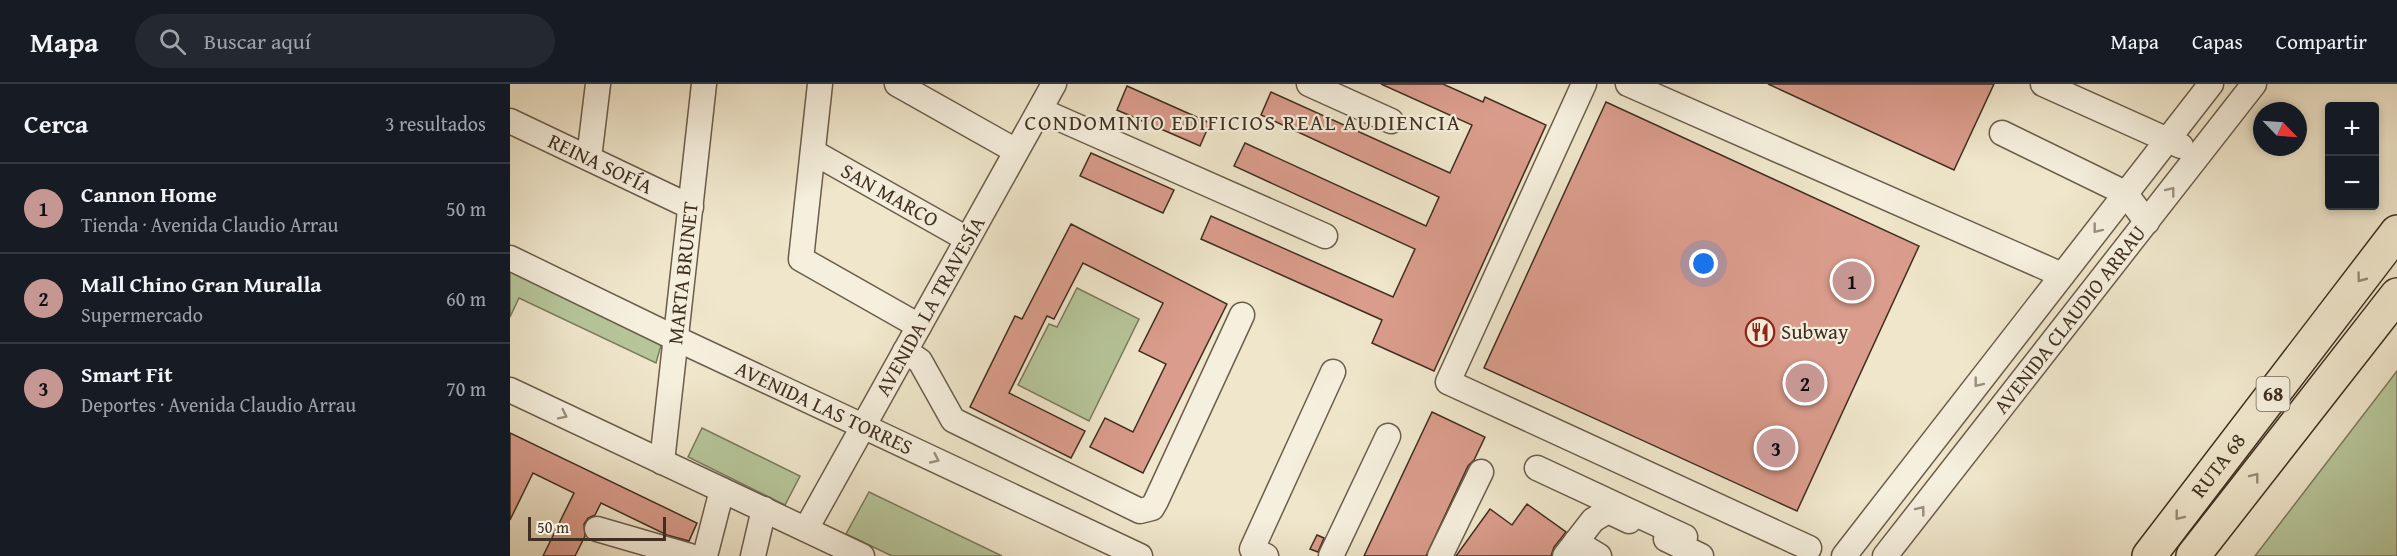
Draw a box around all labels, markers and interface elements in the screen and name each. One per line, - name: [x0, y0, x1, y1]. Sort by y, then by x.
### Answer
- search box: [135, 14, 555, 68]
- text: Mapa: [30, 21, 99, 62]
- icon: search: [156, 25, 189, 58]
- text: Buscar aquí: [204, 25, 311, 57]
- text: Mapa: [2110, 26, 2159, 57]
- text: Capas: [2192, 26, 2243, 57]
- text: Compartir: [2276, 26, 2367, 57]
- north arrow: [2253, 102, 2307, 156]
- map controls: [2325, 102, 2379, 210]
- button: +: [2325, 102, 2379, 156]
- text: Cerca: [24, 104, 88, 143]
- district label: CONDOMINIO EDIFICIOS REAL AUDIENCIA: [1025, 106, 1461, 138]
- text: 3 resultados: [385, 109, 486, 138]
- street label: REINA SOFÍA: [543, 125, 658, 202]
- street label: SAN MARCO: [835, 155, 944, 235]
- button: −: [2325, 156, 2379, 210]
- text: Cannon Home: [81, 178, 217, 210]
- one-way arrow: [2163, 187, 2174, 198]
- text: 1: [38, 194, 49, 223]
- text: 50 m: [446, 194, 486, 223]
- street label: MARTA BRUNET: [659, 200, 706, 346]
- text: Tienda · Avenida Claudio Arrau: [81, 210, 338, 239]
- street label: AVENIDA LA TRAVESÍA: [867, 210, 992, 402]
- street label: AVENIDA CLAUDIO ARRAU: [1986, 218, 2153, 420]
- one-way arrow: [2094, 222, 2105, 233]
- your location: [1689, 249, 1718, 278]
- pin: 1: [1832, 258, 1872, 304]
- text: Mall Chino Gran Muralla: [81, 268, 322, 300]
- one-way arrow: [2358, 271, 2369, 282]
- text: 2: [38, 284, 49, 313]
- text: 60 m: [446, 284, 486, 313]
- text: Supermercado: [81, 300, 203, 329]
- restaurant icon: Subway: [1744, 316, 1776, 348]
- place label: Subway: [1781, 316, 1849, 347]
- street label: AVENIDA LAS TORRES: [730, 353, 918, 462]
- text: Smart Fit: [81, 358, 172, 390]
- pin: 2: [1786, 360, 1824, 406]
- text: 3: [38, 374, 49, 403]
- text: 70 m: [446, 374, 486, 403]
- one-way arrow: [1974, 377, 1985, 388]
- road number: 68: [2256, 377, 2290, 411]
- text: Deportes · Avenida Claudio Arrau: [81, 390, 356, 419]
- one-way arrow: [556, 408, 567, 420]
- pin: 3: [1756, 426, 1796, 470]
- street label: RUTA 68: [2183, 426, 2253, 504]
- one-way arrow: [928, 452, 939, 464]
- one-way arrow: [2247, 473, 2258, 484]
- one-way arrow: [1913, 506, 1924, 517]
- one-way arrow: [2176, 510, 2187, 521]
- scale bar: [528, 514, 666, 542]
- text: 50 m: [537, 515, 569, 539]

